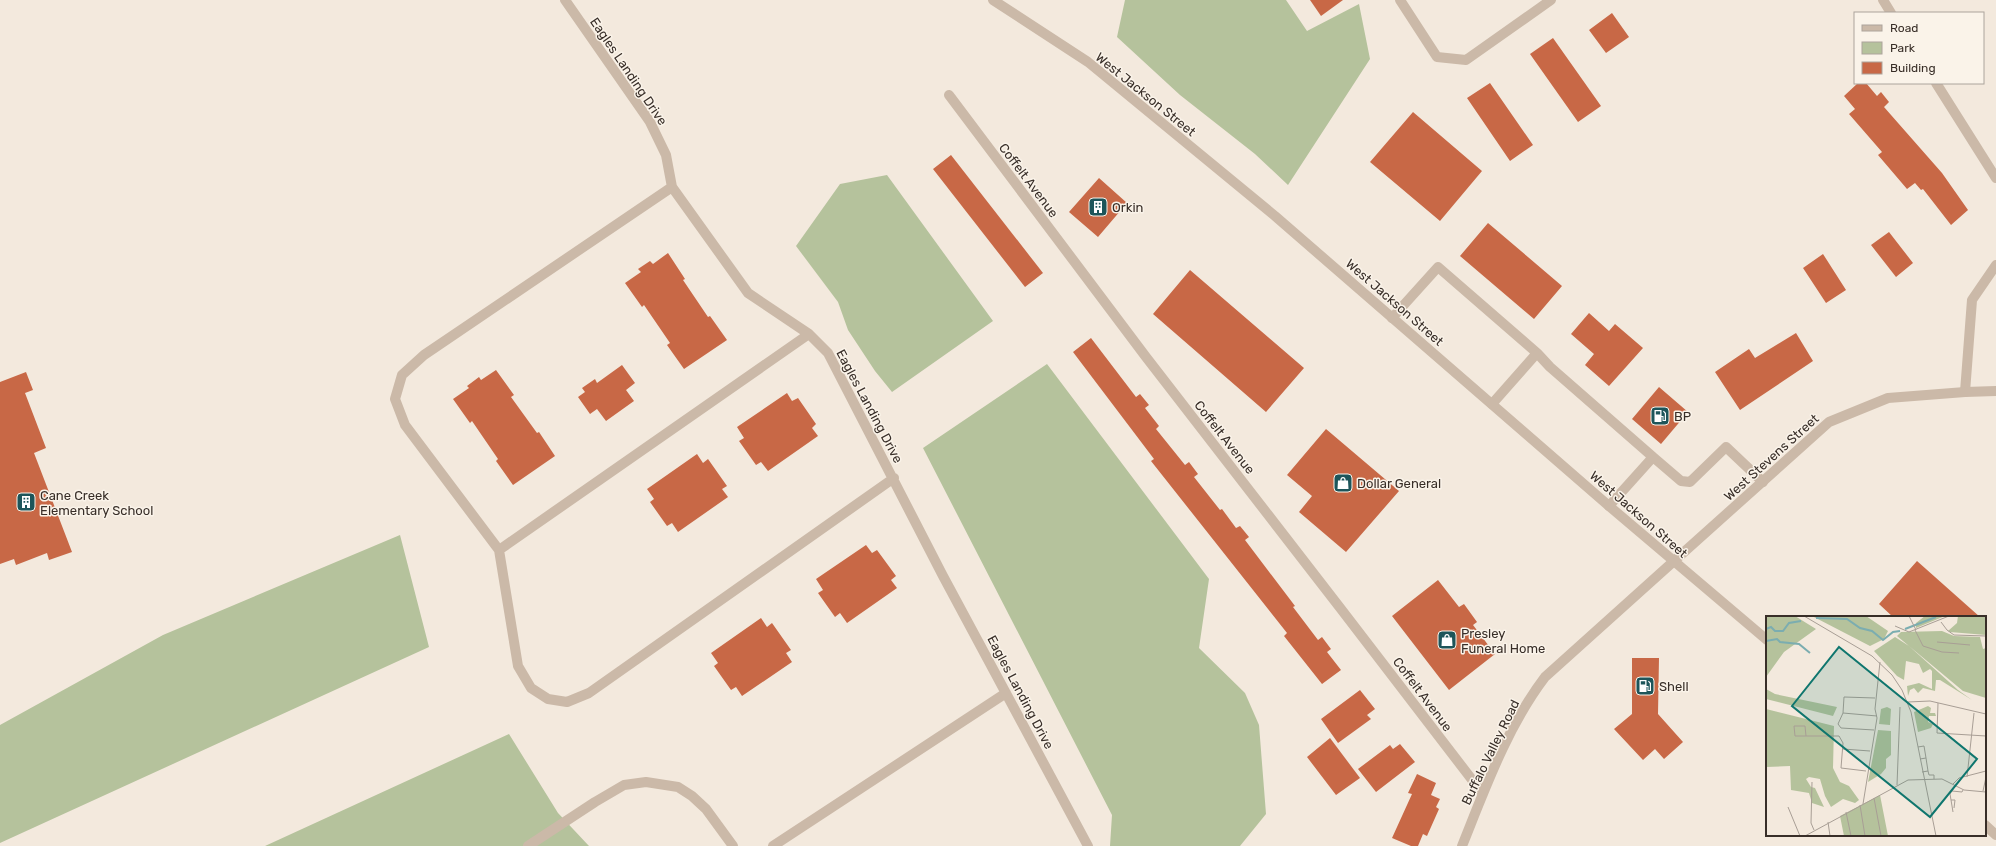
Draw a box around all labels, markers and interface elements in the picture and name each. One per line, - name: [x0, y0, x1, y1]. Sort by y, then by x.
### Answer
- legend: [1854, 12, 1984, 84]
- street label: Eagles Landing Drive: [586, 15, 670, 128]
- text: Road: [1890, 21, 1918, 35]
- text: Park: [1890, 41, 1916, 55]
- street label: West Jackson Street: [1093, 49, 1199, 139]
- text: Building: [1890, 61, 1936, 75]
- street label: Coffelt Avenue: [996, 140, 1061, 220]
- building icon: Orkin: [1087, 196, 1109, 218]
- place label: Orkin: [1112, 200, 1143, 215]
- street label: West Jackson Street: [1343, 256, 1446, 349]
- street label: Eagles Landing Drive: [832, 347, 906, 466]
- street label: Coffelt Avenue: [1191, 398, 1258, 477]
- fuel station icon: BP: [1649, 405, 1671, 427]
- place label: BP: [1674, 409, 1691, 424]
- street label: West Stevens Street: [1721, 411, 1822, 504]
- street label: West Jackson Street: [1587, 468, 1690, 561]
- shop icon: Dollar General: [1332, 472, 1354, 494]
- place label: Dollar General: [1357, 476, 1441, 491]
- place label: Cane Creek Elementary School: [40, 488, 153, 518]
- building icon: Cane Creek Elementary School: [15, 491, 37, 513]
- inset map: [1766, 616, 1986, 836]
- place label: Presley Funeral Home: [1461, 626, 1545, 656]
- shop icon: Presley Funeral Home: [1436, 629, 1458, 651]
- street label: Eagles Landing Drive: [983, 633, 1057, 752]
- street label: Coffelt Avenue: [1390, 654, 1455, 734]
- fuel station icon: Shell: [1634, 675, 1656, 697]
- place label: Shell: [1659, 679, 1689, 694]
- street label: Buffalo Valley Road: [1458, 697, 1522, 807]

